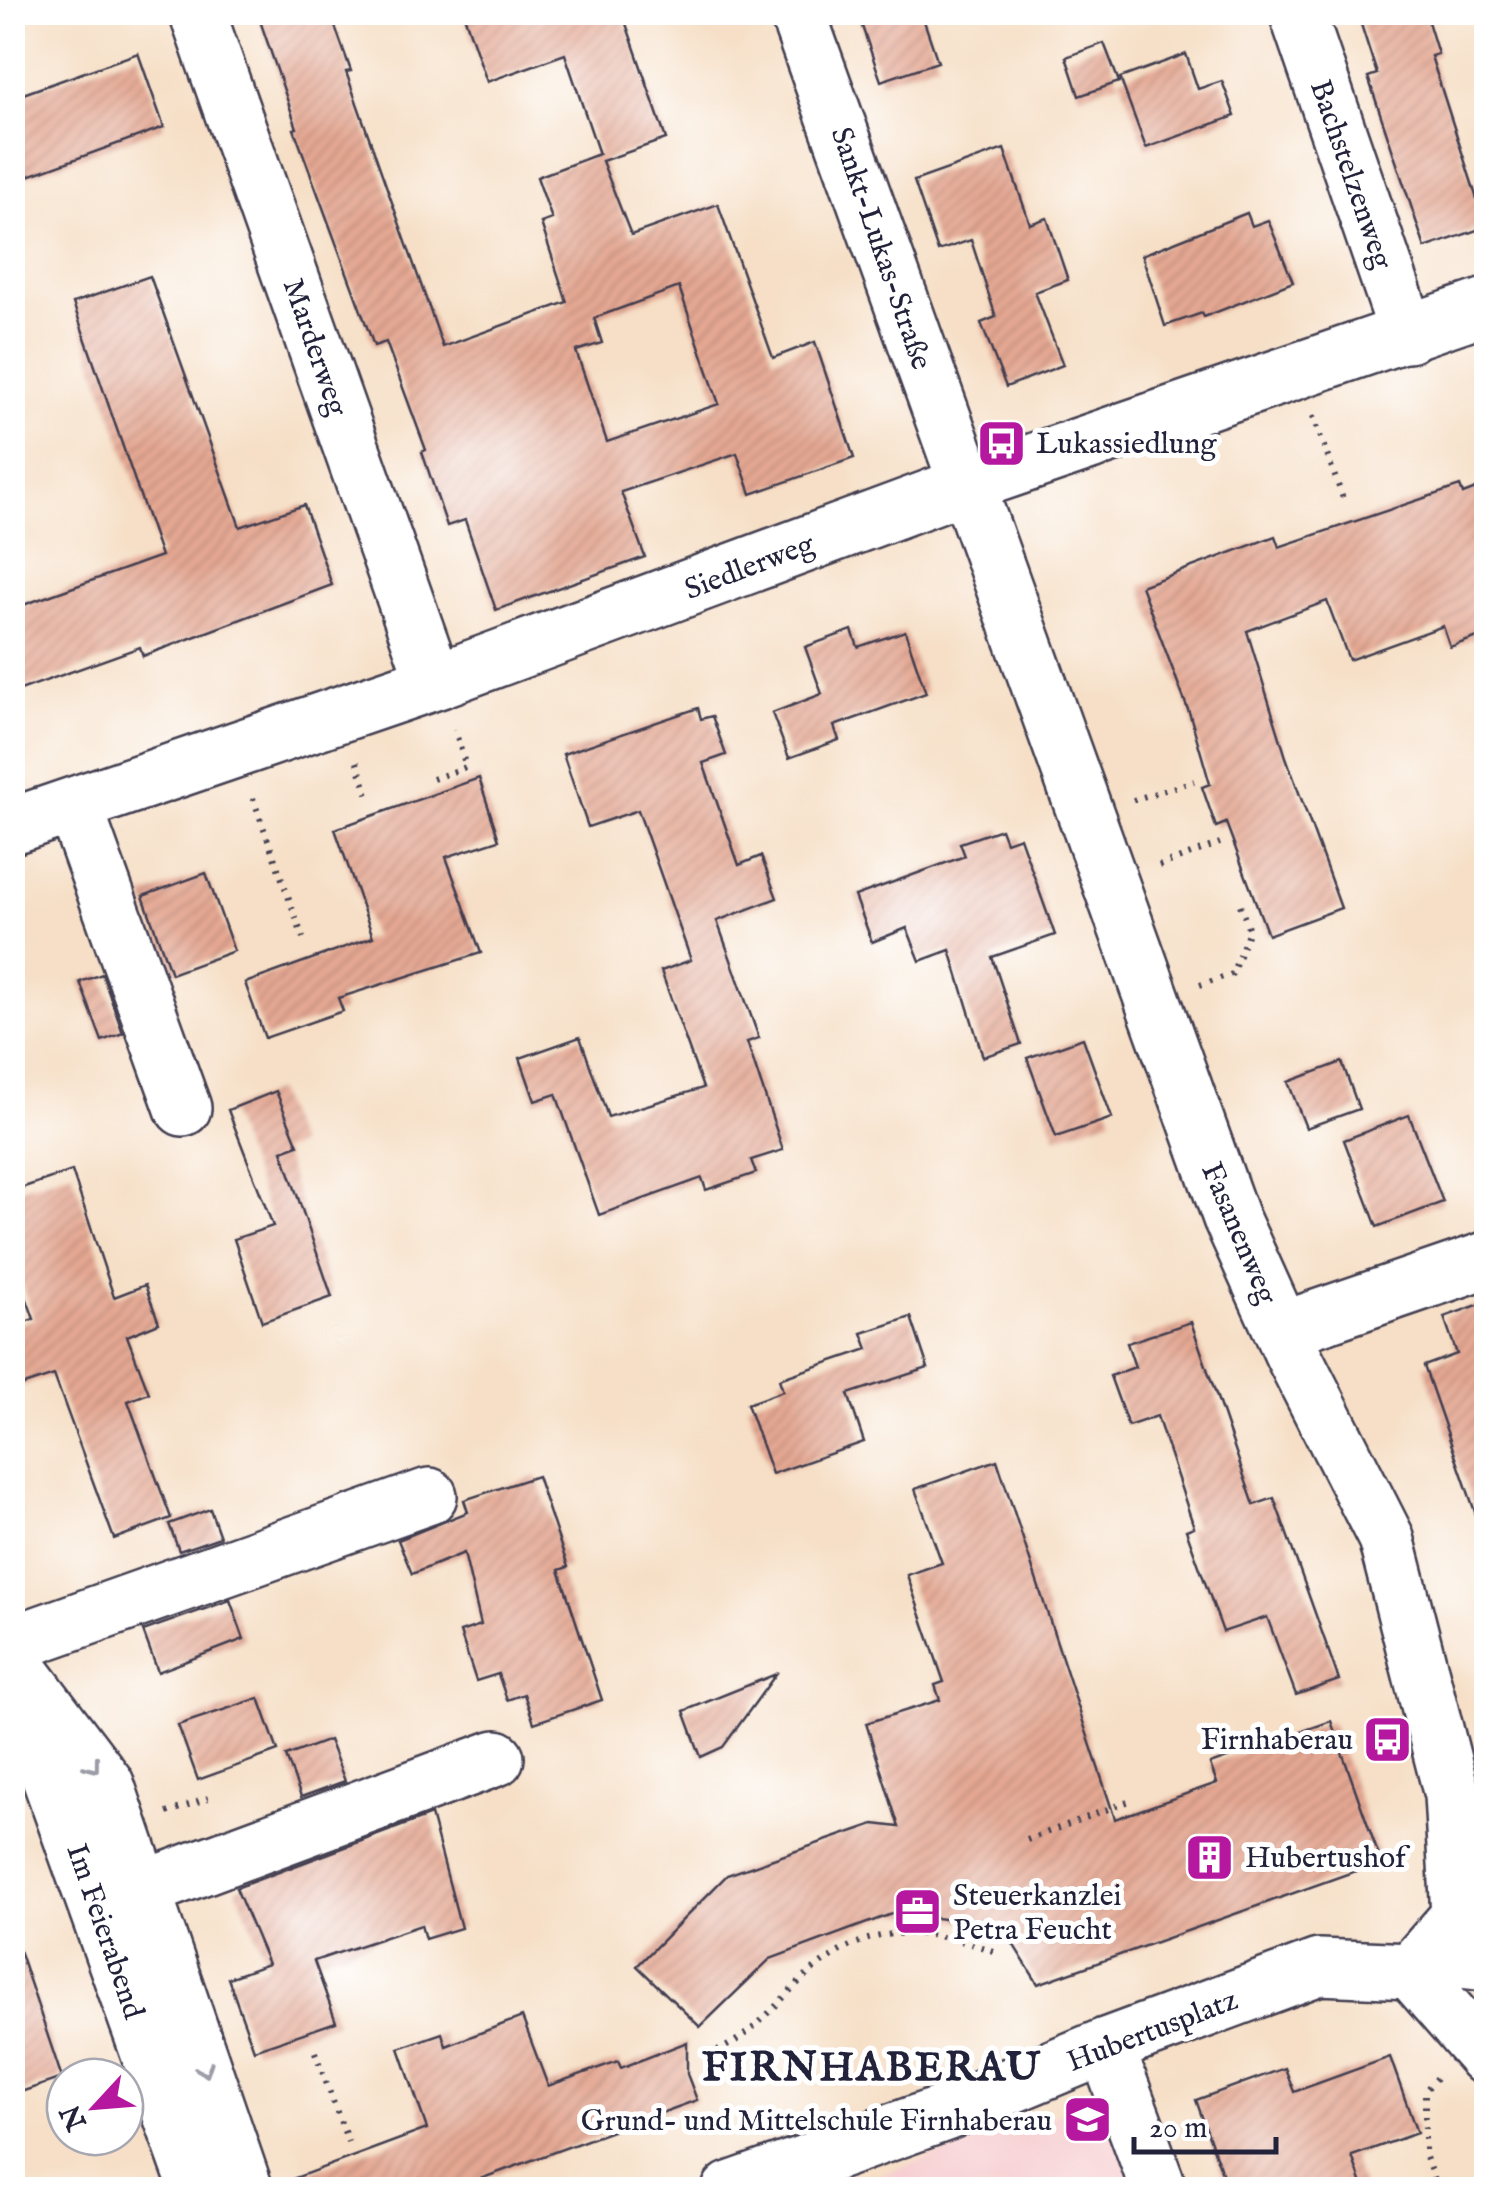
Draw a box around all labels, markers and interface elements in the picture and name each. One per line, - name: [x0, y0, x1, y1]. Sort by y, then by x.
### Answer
- street label: Bachstelzenweg: [1300, 75, 1400, 275]
- street label: Sankt-Lukas-Straße: [821, 122, 939, 375]
- street label: Marderweg: [273, 274, 356, 422]
- bus stop icon: Lukassiedlung: [975, 417, 1027, 469]
- place label: Lukassiedlung: [1036, 426, 1217, 464]
- street label: Siedlerweg: [680, 526, 820, 610]
- street label: Fasanenweg: [1191, 1157, 1285, 1311]
- bus stop icon: Firnhaberau: [1362, 1713, 1414, 1765]
- place label: Firnhaberau: [1201, 1722, 1353, 1760]
- one-way arrow: [81, 1755, 98, 1773]
- building icon: Hubertushof: [1184, 1831, 1236, 1883]
- street label: Im Feierabend: [56, 1839, 152, 2025]
- place label: Hubertushof: [1245, 1840, 1411, 1878]
- place label: Steuerkanzlei Petra Feucht: [953, 1878, 1121, 1950]
- office icon: Steuerkanzlei Petra Feucht: [892, 1886, 944, 1938]
- street label: Hubertusplatz: [1062, 1982, 1243, 2082]
- district label: FIRNHABERAU: [702, 2044, 1042, 2095]
- north arrow: [45, 2057, 145, 2157]
- one-way arrow: [193, 2060, 214, 2077]
- scale bar: [1134, 2092, 1276, 2154]
- school or university icon: Grund- und Mittelschule Firnhaberau: [1061, 2094, 1113, 2146]
- text: N: [54, 2098, 96, 2136]
- place label: Grund- und Mittelschule Firnhaberau: [581, 2103, 1052, 2141]
- text: 20 m: [1149, 2110, 1208, 2148]

